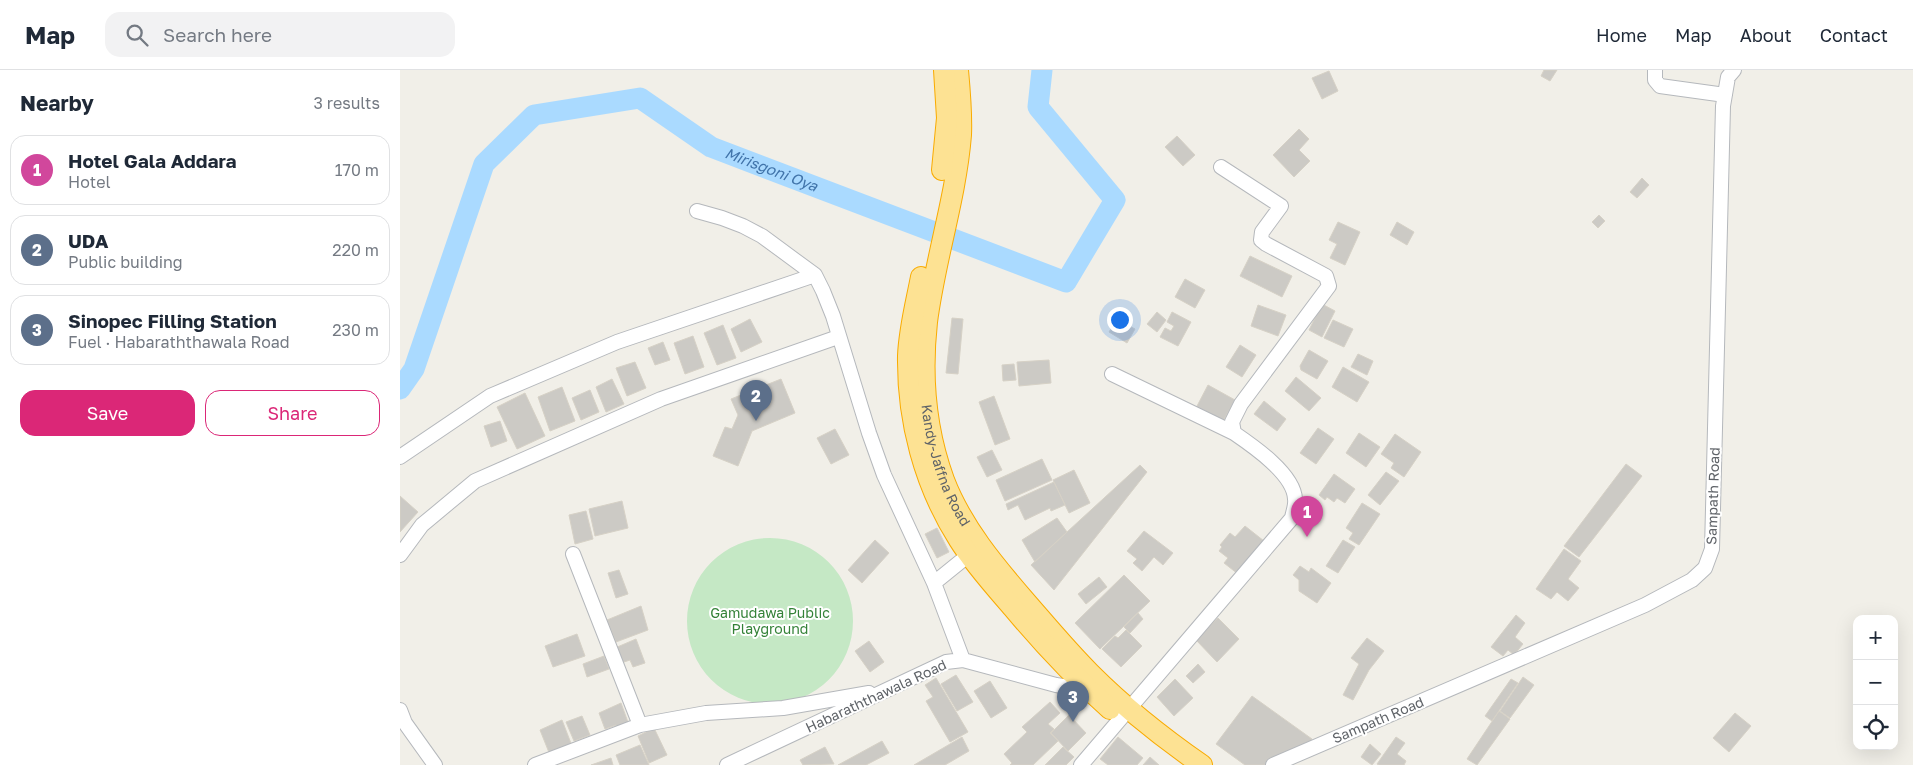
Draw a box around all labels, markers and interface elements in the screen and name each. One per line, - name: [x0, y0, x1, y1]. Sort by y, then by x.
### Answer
- search box: [105, 12, 455, 57]
- text: Map: [25, 20, 75, 49]
- icon: search: [123, 21, 151, 49]
- text: Search here: [163, 23, 272, 46]
- text: Home: [1596, 24, 1647, 46]
- text: Map: [1675, 24, 1712, 46]
- text: About: [1740, 24, 1792, 46]
- text: Contact: [1820, 24, 1888, 46]
- text: Nearby: [20, 90, 94, 116]
- text: 3 results: [313, 93, 380, 113]
- water label: Mirisgoni Oya: [723, 143, 821, 195]
- text: Hotel Gala Addara: [68, 149, 237, 172]
- text: 1: [33, 160, 41, 180]
- text: 170 m: [335, 160, 379, 180]
- text: Hotel: [68, 172, 111, 192]
- text: UDA: [68, 229, 109, 252]
- text: 2: [32, 240, 42, 260]
- text: 220 m: [332, 240, 379, 260]
- text: Public building: [68, 252, 183, 272]
- your location: [1107, 307, 1133, 333]
- text: Sinopec Filling Station: [68, 309, 277, 332]
- text: 3: [32, 320, 42, 340]
- text: 230 m: [332, 320, 379, 340]
- text: Fuel · Habaraththawala Road: [68, 332, 290, 352]
- pin: 2: [740, 380, 772, 421]
- button: Save: [20, 390, 195, 436]
- button: Share: [205, 390, 380, 436]
- street label: Kandy-Jaffna Road: [918, 403, 974, 529]
- street label: Sampath Road: [1702, 447, 1723, 545]
- pin: 1: [1291, 496, 1323, 537]
- park label: Gamudawa Public Playground: [710, 604, 830, 637]
- map controls: [1853, 615, 1898, 750]
- button: +: [1853, 615, 1898, 660]
- street label: Habaraththawala Road: [803, 655, 949, 736]
- button: −: [1853, 660, 1898, 705]
- pin: 3: [1057, 681, 1089, 722]
- street label: Sampath Road: [1330, 693, 1426, 746]
- button: locate: [1853, 705, 1898, 750]

